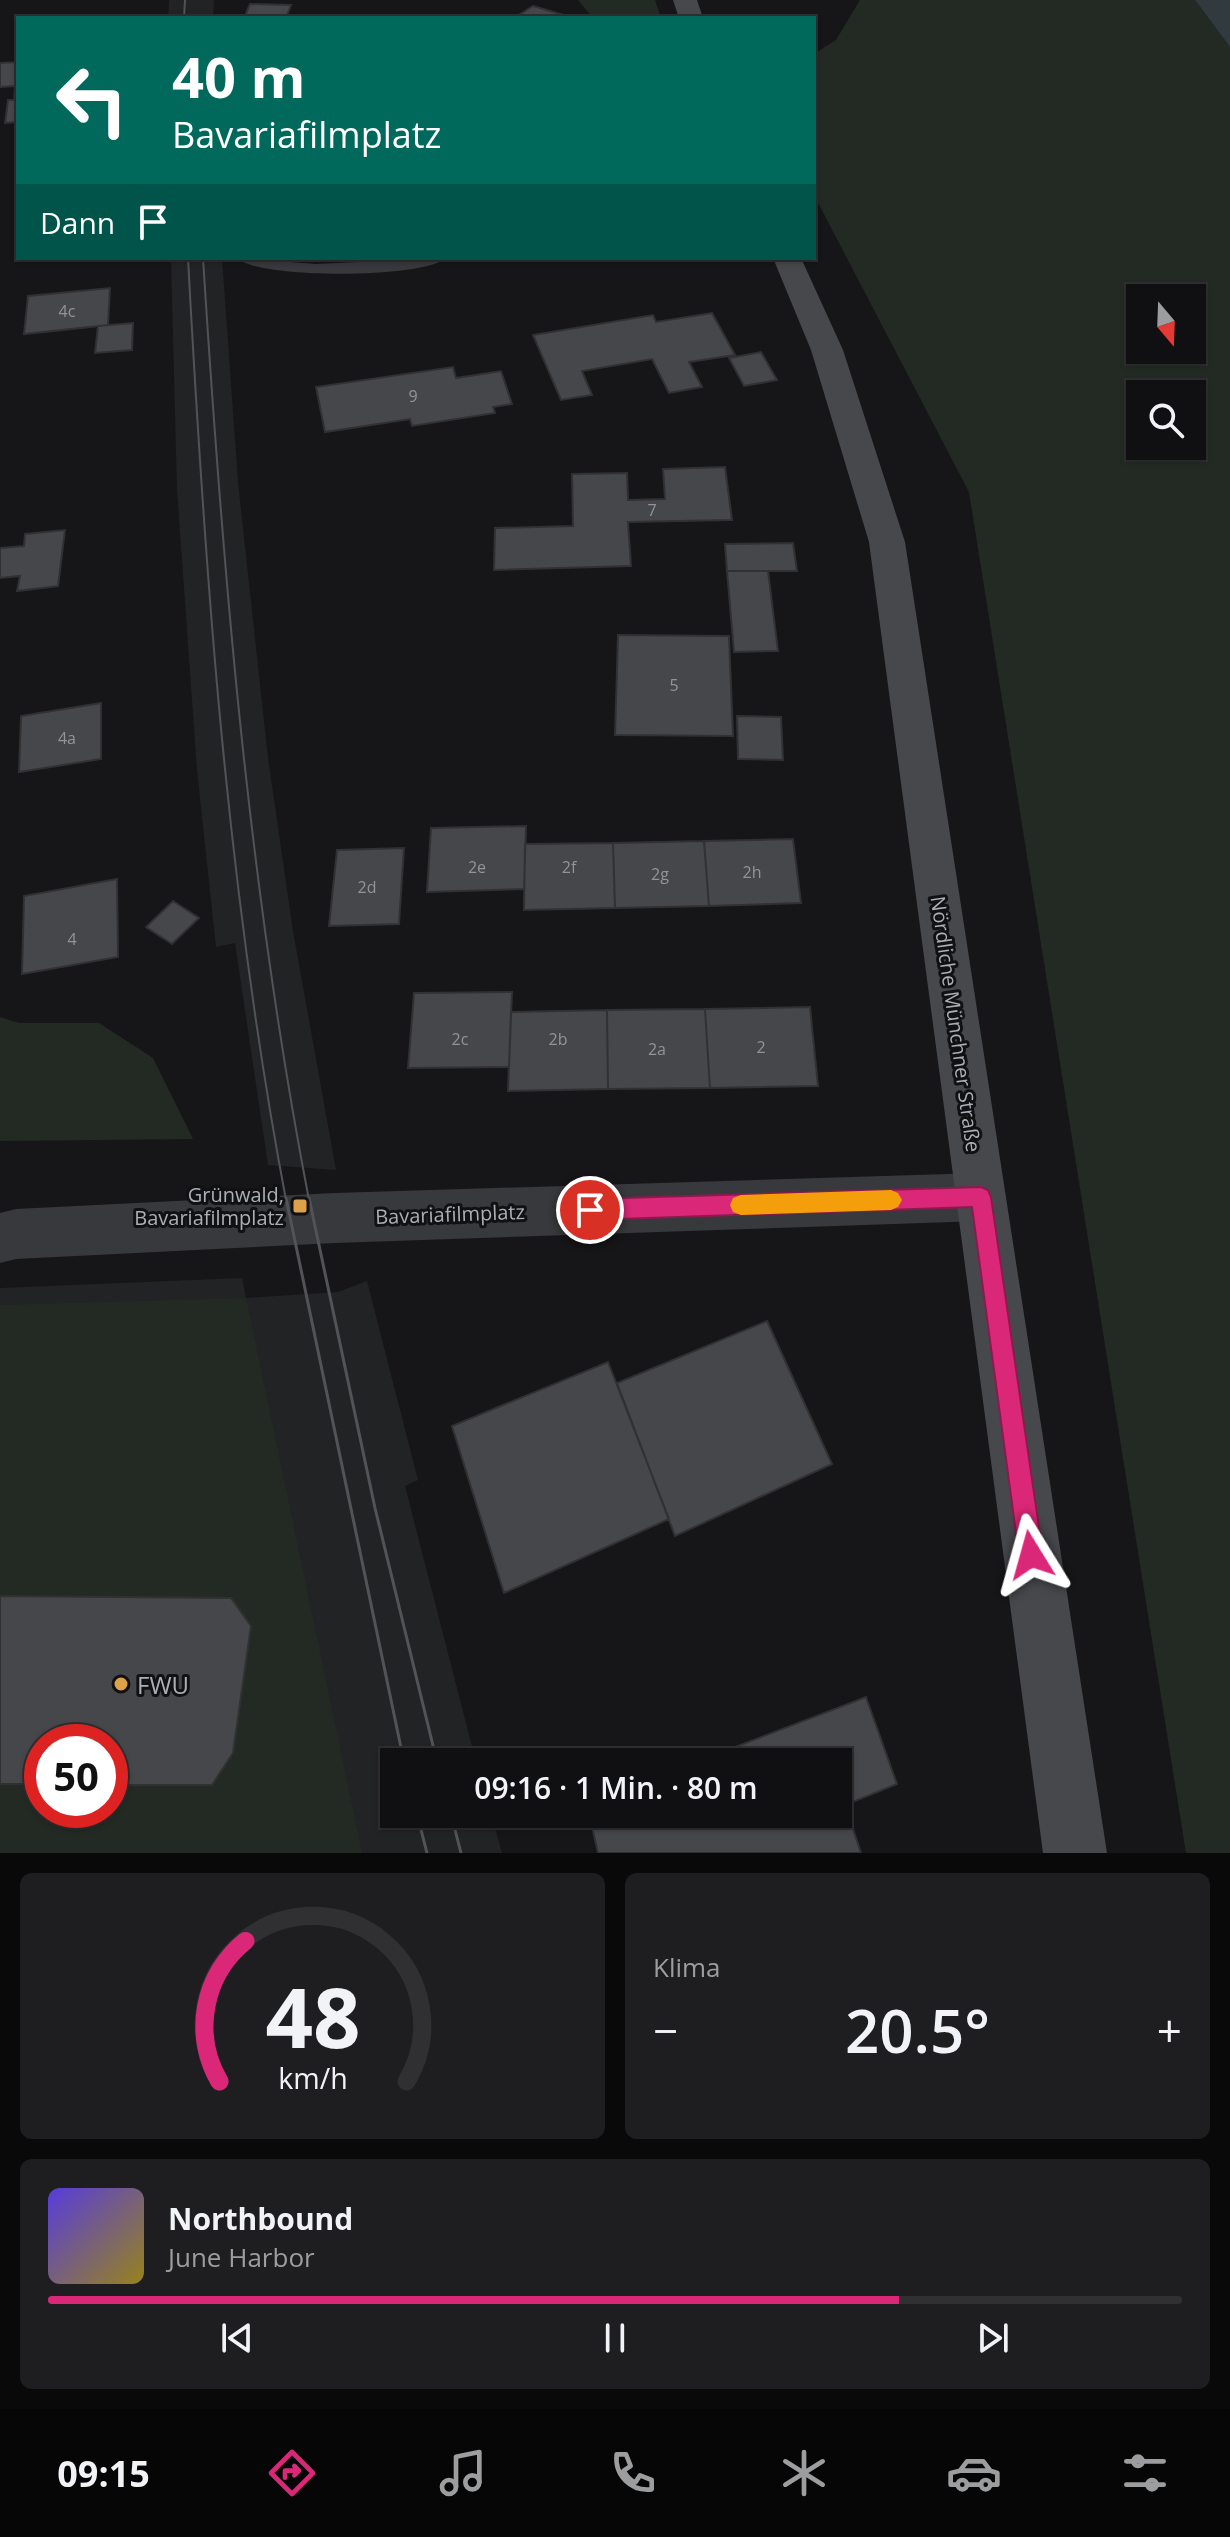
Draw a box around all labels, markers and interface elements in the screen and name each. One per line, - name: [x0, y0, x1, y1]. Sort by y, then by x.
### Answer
- text: 40 m: [172, 38, 306, 114]
- icon: left: [40, 48, 144, 152]
- text: Bavariafilmplatz: [172, 110, 442, 159]
- icon: arrive: [131, 200, 175, 244]
- text: Dann: [40, 202, 115, 243]
- north arrow: [1126, 284, 1206, 364]
- map controls: [1126, 284, 1206, 460]
- house number: 4c: [59, 300, 76, 322]
- button: search: [1126, 380, 1206, 460]
- house number: 9: [408, 385, 418, 407]
- house number: 7: [647, 499, 657, 521]
- house number: 5: [669, 674, 679, 696]
- house number: 4a: [58, 727, 76, 749]
- house number: 2e: [468, 856, 486, 878]
- house number: 2f: [562, 856, 578, 878]
- house number: 2h: [743, 861, 761, 883]
- house number: 2g: [651, 863, 669, 885]
- house number: 2d: [358, 876, 376, 898]
- street label: Nördliche Münchner Straße: [925, 894, 987, 1154]
- house number: 4: [67, 928, 77, 950]
- house number: 2c: [452, 1028, 469, 1050]
- house number: 2b: [549, 1028, 567, 1050]
- house number: 2: [756, 1036, 766, 1058]
- house number: 2a: [648, 1038, 666, 1060]
- pin: [556, 1176, 624, 1244]
- place label: Grünwald, Bavariafilmplatz: [134, 1181, 284, 1231]
- icon: arrive: [568, 1188, 612, 1232]
- marker: Grünwald, Bavariafilmplatz: [291, 1197, 309, 1215]
- street label: Bavariafilmplatz: [375, 1198, 525, 1230]
- position arrow: [989, 1513, 1073, 1597]
- place label: FWU: [137, 1668, 189, 1701]
- marker: FWU: [112, 1675, 130, 1693]
- speed limit sign: 50: [24, 1724, 128, 1828]
- text: 09:16 · 1 Min. · 80 m: [474, 1767, 758, 1808]
- text: Klima: [653, 1949, 721, 1985]
- text: 48: [265, 1959, 360, 2072]
- text: 20.5°: [845, 1989, 990, 2071]
- text: −: [653, 2000, 678, 2060]
- text: +: [1157, 2000, 1182, 2060]
- text: km/h: [278, 2058, 347, 2097]
- text: Northbound: [168, 2198, 353, 2239]
- text: June Harbor: [168, 2239, 315, 2275]
- icon: previous: [215, 2316, 259, 2360]
- icon: pause: [593, 2316, 637, 2360]
- icon: next: [971, 2316, 1015, 2360]
- icon: directions: [264, 2445, 320, 2501]
- icon: music: [435, 2445, 491, 2501]
- icon: phone: [605, 2445, 661, 2501]
- icon: climate: [776, 2445, 832, 2501]
- icon: car: [946, 2445, 1002, 2501]
- icon: filters: [1117, 2445, 1173, 2501]
- text: 09:15: [57, 2449, 150, 2498]

